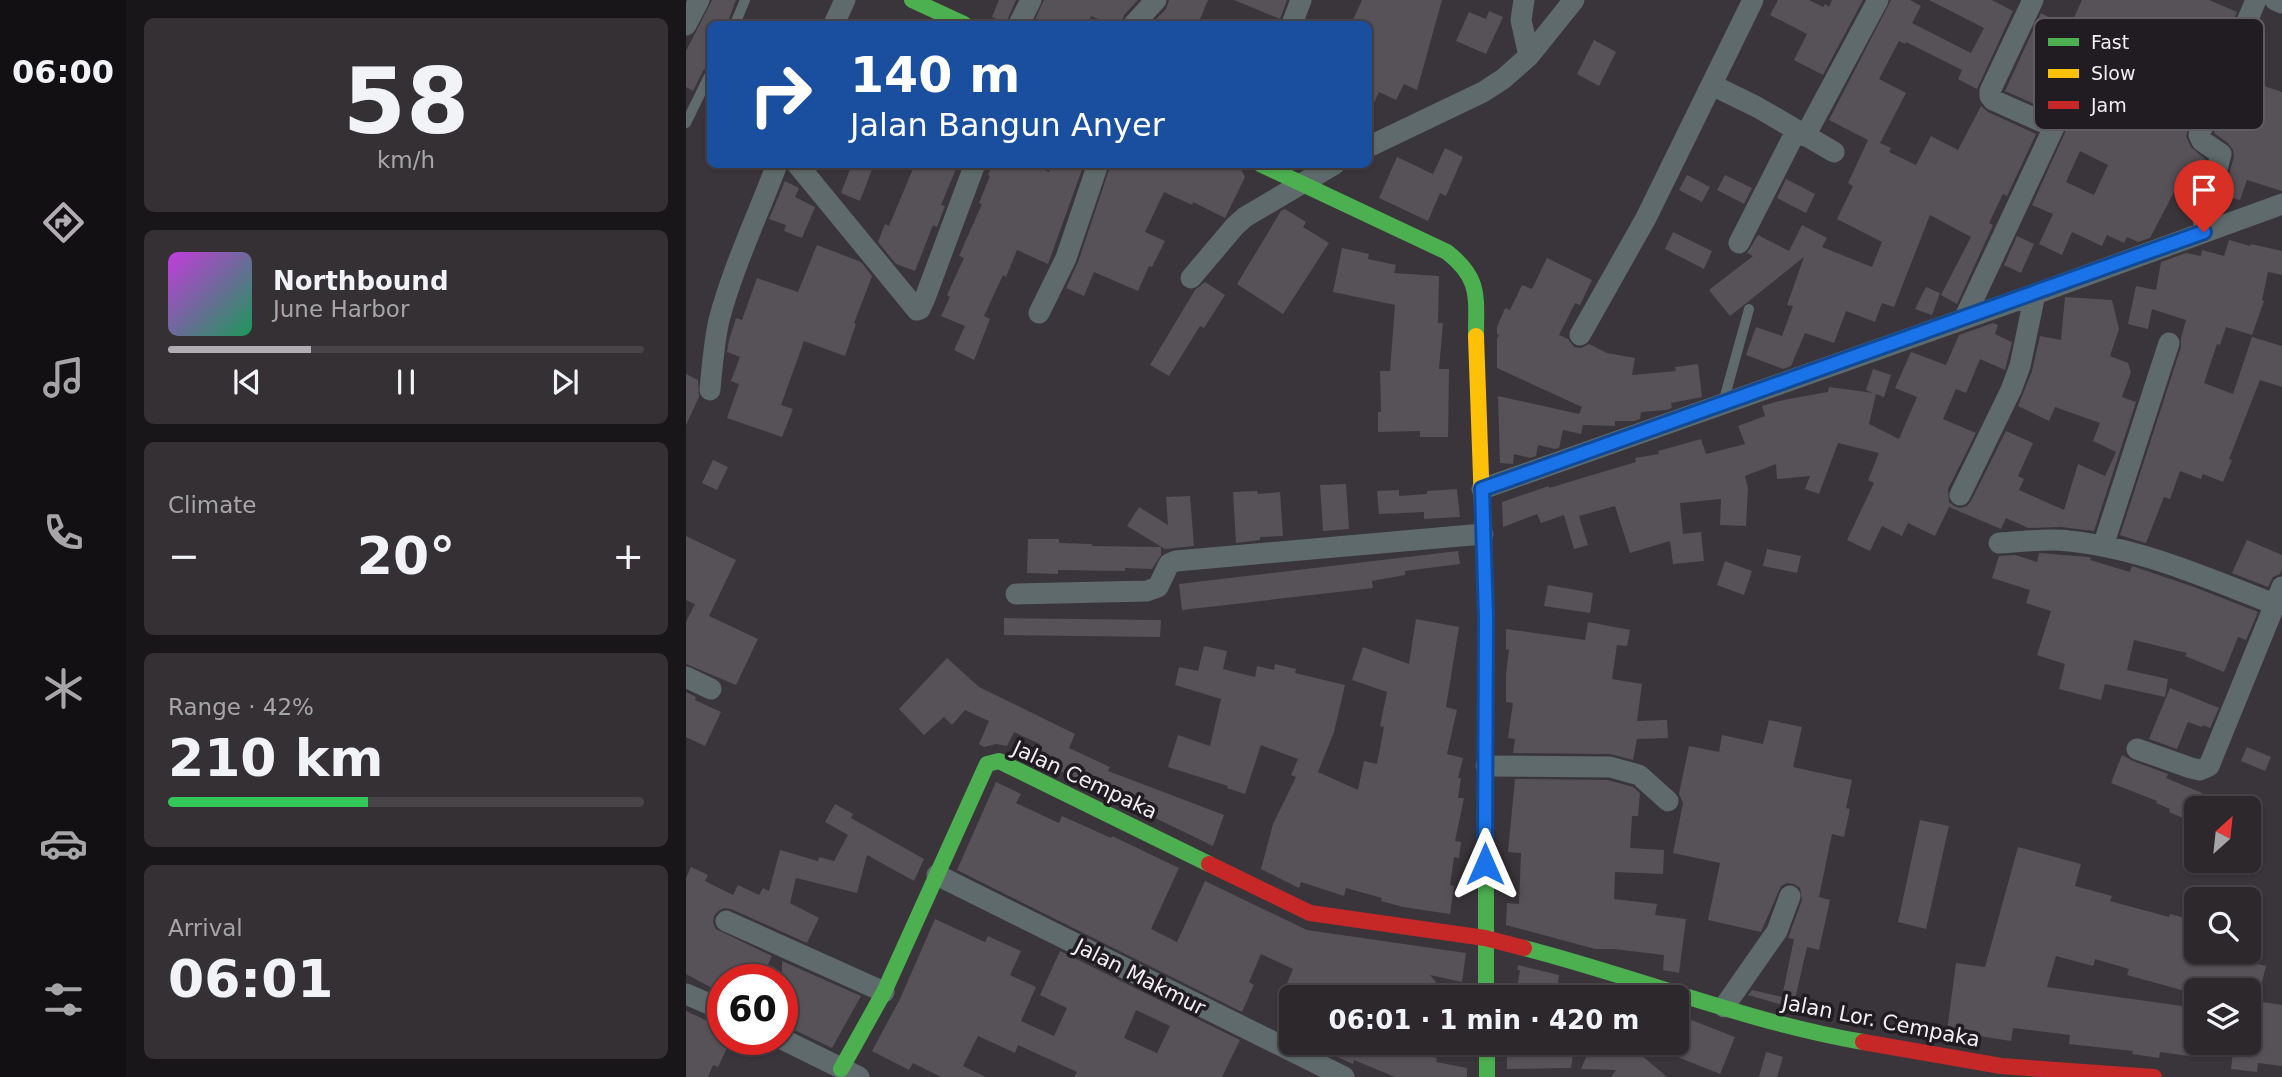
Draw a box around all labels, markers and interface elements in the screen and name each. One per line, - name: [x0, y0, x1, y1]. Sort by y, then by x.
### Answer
- legend: [2034, 18, 2264, 130]
- text: Fast: [2091, 31, 2129, 53]
- text: 140 m: [850, 47, 1020, 104]
- text: 58: [343, 49, 469, 154]
- icon: right: [735, 49, 826, 140]
- text: 06:00: [12, 53, 114, 91]
- text: Slow: [2091, 62, 2136, 84]
- text: Jam: [2090, 94, 2127, 116]
- text: Jalan Bangun Anyer: [850, 106, 1165, 144]
- text: km/h: [377, 147, 435, 173]
- pin: [2174, 160, 2234, 232]
- icon: arrive: [2185, 171, 2223, 209]
- icon: directions: [39, 198, 88, 247]
- text: Northbound: [273, 266, 449, 296]
- text: June Harbor: [273, 296, 409, 322]
- icon: music: [39, 353, 88, 402]
- icon: previous: [228, 363, 266, 401]
- icon: pause: [387, 363, 425, 401]
- icon: next: [546, 363, 584, 401]
- text: Climate: [168, 492, 257, 518]
- icon: phone: [39, 508, 88, 557]
- text: 20°: [357, 526, 455, 586]
- text: −: [168, 534, 200, 578]
- text: +: [612, 534, 644, 578]
- icon: climate: [39, 664, 88, 713]
- text: Range · 42%: [168, 694, 314, 720]
- text: 210 km: [168, 728, 383, 788]
- street label: Jalan Cempaka: [1007, 735, 1161, 824]
- north arrow: [2184, 796, 2261, 873]
- map controls: [2184, 796, 2261, 1055]
- icon: car: [39, 819, 88, 868]
- position arrow: [1448, 827, 1522, 901]
- button: search: [2184, 887, 2261, 964]
- text: Arrival: [168, 915, 243, 941]
- street label: Jalan Makmur: [1069, 933, 1210, 1020]
- text: 06:01: [168, 949, 334, 1009]
- speed limit sign: 60: [707, 964, 798, 1055]
- icon: filters: [39, 975, 88, 1024]
- button: layers: [2184, 978, 2261, 1055]
- street label: Jalan Lor. Cempaka: [1778, 990, 1982, 1052]
- text: 06:01 · 1 min · 420 m: [1329, 1005, 1639, 1035]

